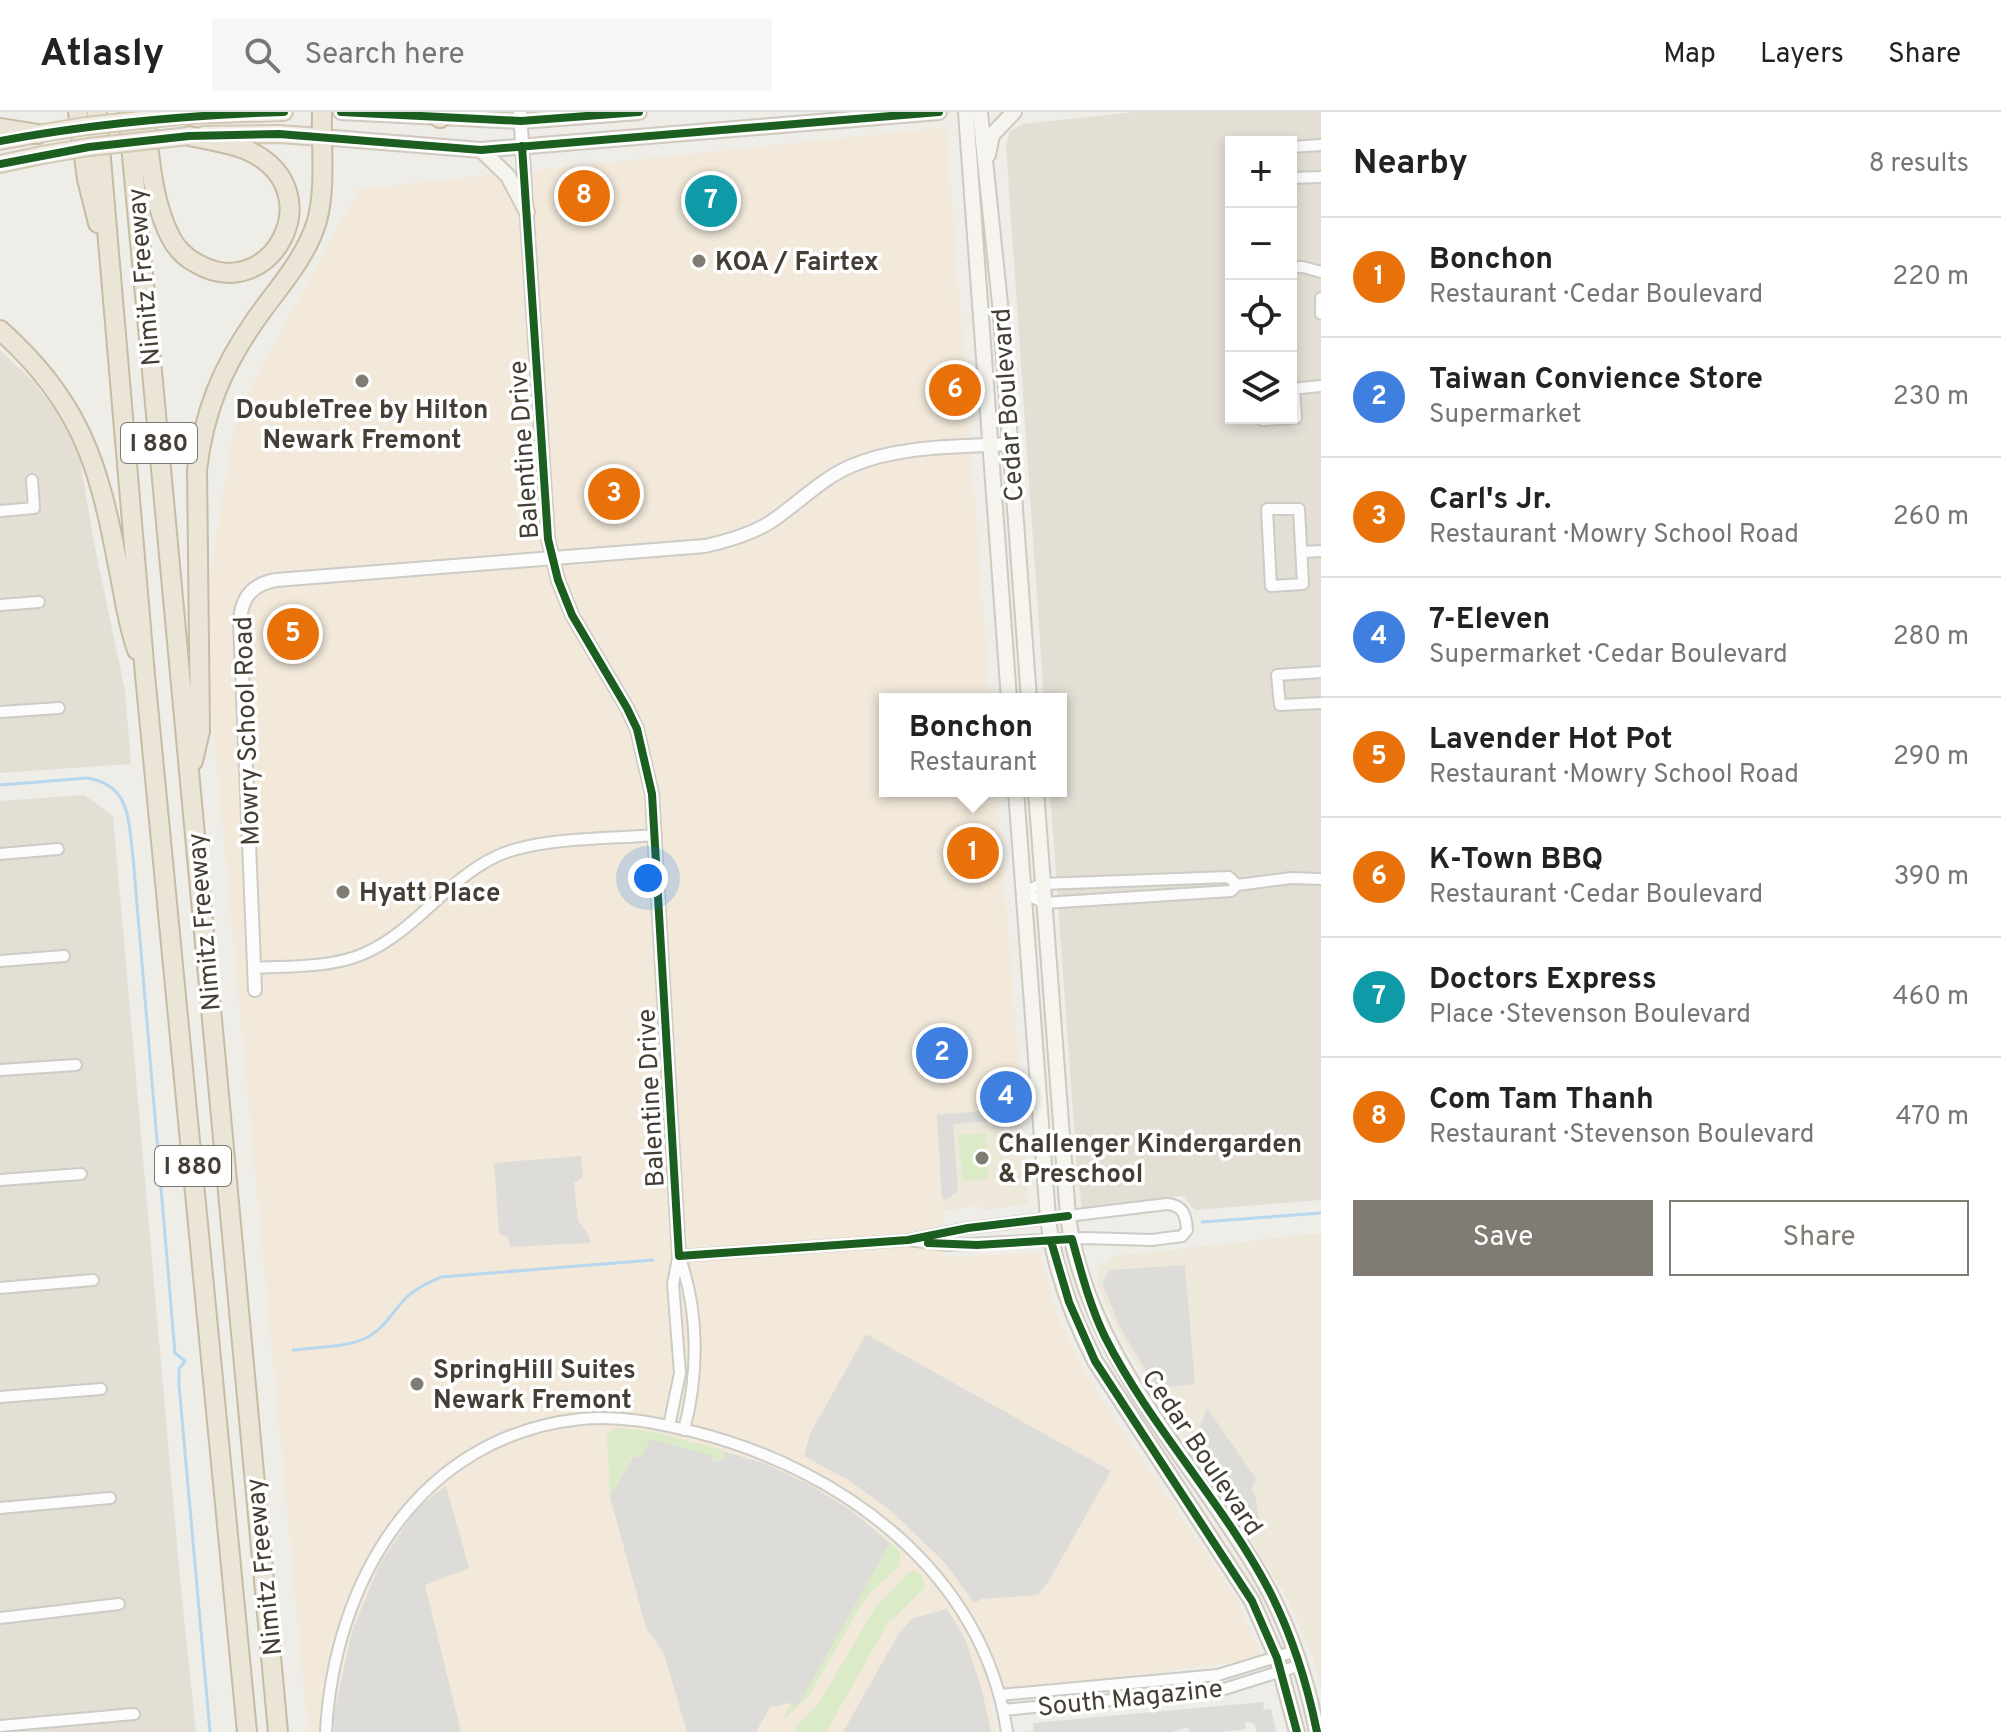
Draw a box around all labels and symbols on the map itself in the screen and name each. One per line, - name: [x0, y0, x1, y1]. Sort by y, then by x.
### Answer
- pin: 8: [558, 166, 610, 226]
- pin: 7: [685, 171, 737, 231]
- street label: Nimitz Freeway: [121, 186, 170, 367]
- place label: KOA / Fairtex: [715, 247, 879, 280]
- marker: KOA / Fairtex: [690, 252, 708, 270]
- street label: Cedar Boulevard: [986, 307, 1033, 503]
- street label: Balentine Drive: [503, 359, 548, 540]
- pin: 6: [929, 360, 981, 420]
- marker: DoubleTree by Hilton Newark Fremont: [353, 372, 371, 390]
- place label: DoubleTree by Hilton Newark Fremont: [236, 395, 488, 458]
- road number: I 880: [121, 423, 197, 463]
- pin: 3: [588, 464, 640, 524]
- pin: 5: [267, 604, 319, 664]
- street label: Mowry School Road: [228, 616, 269, 846]
- pin: 1: [947, 823, 999, 883]
- street label: Nimitz Freeway: [181, 831, 230, 1012]
- your location: [628, 858, 668, 898]
- place label: Hyatt Place: [359, 878, 500, 911]
- marker: Hyatt Place: [334, 883, 352, 901]
- street label: Balentine Drive: [631, 1008, 674, 1188]
- pin: 2: [916, 1023, 968, 1083]
- pin: 4: [980, 1067, 1032, 1127]
- place label: Challenger Kindergarden & Preschool: [998, 1129, 1302, 1192]
- road number: I 880: [155, 1146, 231, 1186]
- marker: Challenger Kindergarden & Preschool: [973, 1149, 991, 1167]
- place label: SpringHill Suites Newark Fremont: [433, 1355, 636, 1418]
- street label: Cedar Boulevard: [1133, 1364, 1269, 1543]
- marker: SpringHill Suites Newark Fremont: [408, 1375, 426, 1393]
- street label: Nimitz Freeway: [240, 1476, 291, 1657]
- street label: South Magazine: [1036, 1673, 1224, 1726]

